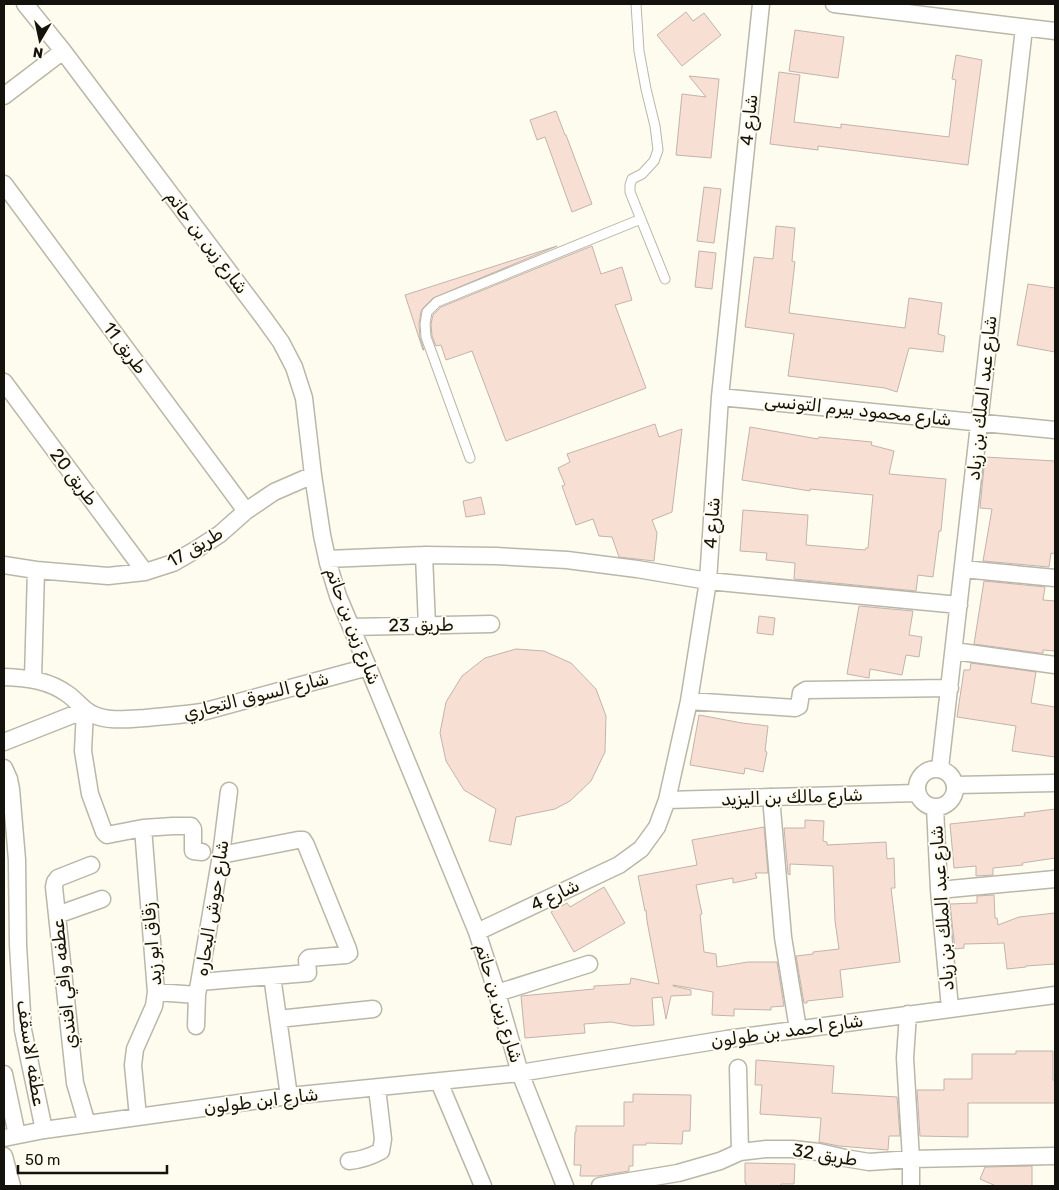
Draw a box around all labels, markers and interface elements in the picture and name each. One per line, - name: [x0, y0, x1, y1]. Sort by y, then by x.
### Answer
- north arrow: [15, 15, 65, 65]
- text: N: [32, 43, 44, 62]
- street label: شارع 4: [735, 93, 764, 147]
- street label: شارع زين بن حاتم: [160, 186, 253, 299]
- street label: شارع عبد الملك بن زياد: [962, 315, 1003, 482]
- street label: طريق 11: [98, 318, 152, 378]
- street label: شارع محمود بيرم التونسى: [763, 389, 953, 432]
- street label: طريق 20: [45, 444, 103, 510]
- street label: شارع 4: [699, 497, 726, 550]
- street label: طريق 17: [163, 522, 227, 572]
- street label: شارع زين بن حاتم: [320, 564, 385, 688]
- street label: طريق 23: [388, 613, 454, 637]
- street label: شارع السوق التجاري: [181, 667, 331, 726]
- street label: شارع مالك بن اليزيد: [721, 784, 863, 811]
- street label: شارع عبد الملك بن زياد: [925, 825, 960, 991]
- street label: شارع حوش البحاره: [190, 838, 235, 978]
- street label: شارع 4: [527, 874, 583, 917]
- street label: زقاق ابو زيد: [137, 901, 167, 987]
- street label: عطفه وافي افندي: [46, 918, 84, 1050]
- street label: شارع زين بن حاتم: [469, 940, 528, 1066]
- street label: عطفه الاسقف: [12, 998, 50, 1108]
- street label: شارع احمد بن طولون: [709, 1009, 865, 1054]
- street label: شارع ابن طولون: [202, 1083, 320, 1120]
- street label: طريق 32: [791, 1139, 859, 1171]
- scale bar: [18, 1142, 166, 1174]
- text: 50 m: [25, 1151, 60, 1169]

